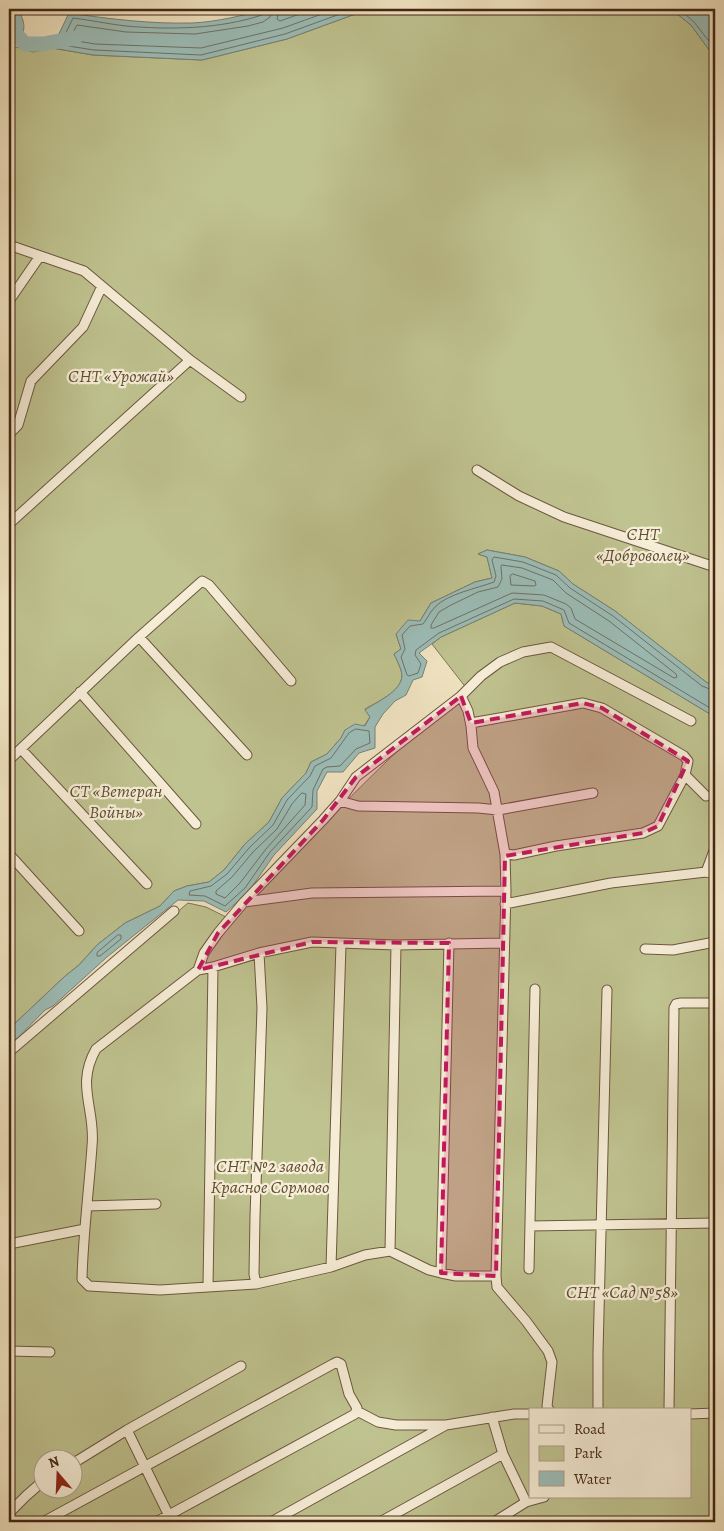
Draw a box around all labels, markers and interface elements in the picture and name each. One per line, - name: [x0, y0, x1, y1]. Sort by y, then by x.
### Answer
- park label: СНТ «Урожай»: [68, 364, 174, 388]
- park label: СНТ «Доброволец»: [596, 522, 690, 567]
- park label: СТ «Ветеран Войны»: [70, 779, 162, 824]
- park label: СНТ №2 завода Красное Сормово: [211, 1154, 329, 1199]
- park label: СНТ «Сад №58»: [566, 1280, 679, 1304]
- legend: [529, 1408, 692, 1498]
- text: Road: [574, 1419, 606, 1439]
- text: Park: [574, 1443, 603, 1463]
- north arrow: [32, 1448, 82, 1498]
- text: N: [46, 1452, 62, 1473]
- text: Water: [573, 1469, 611, 1489]

